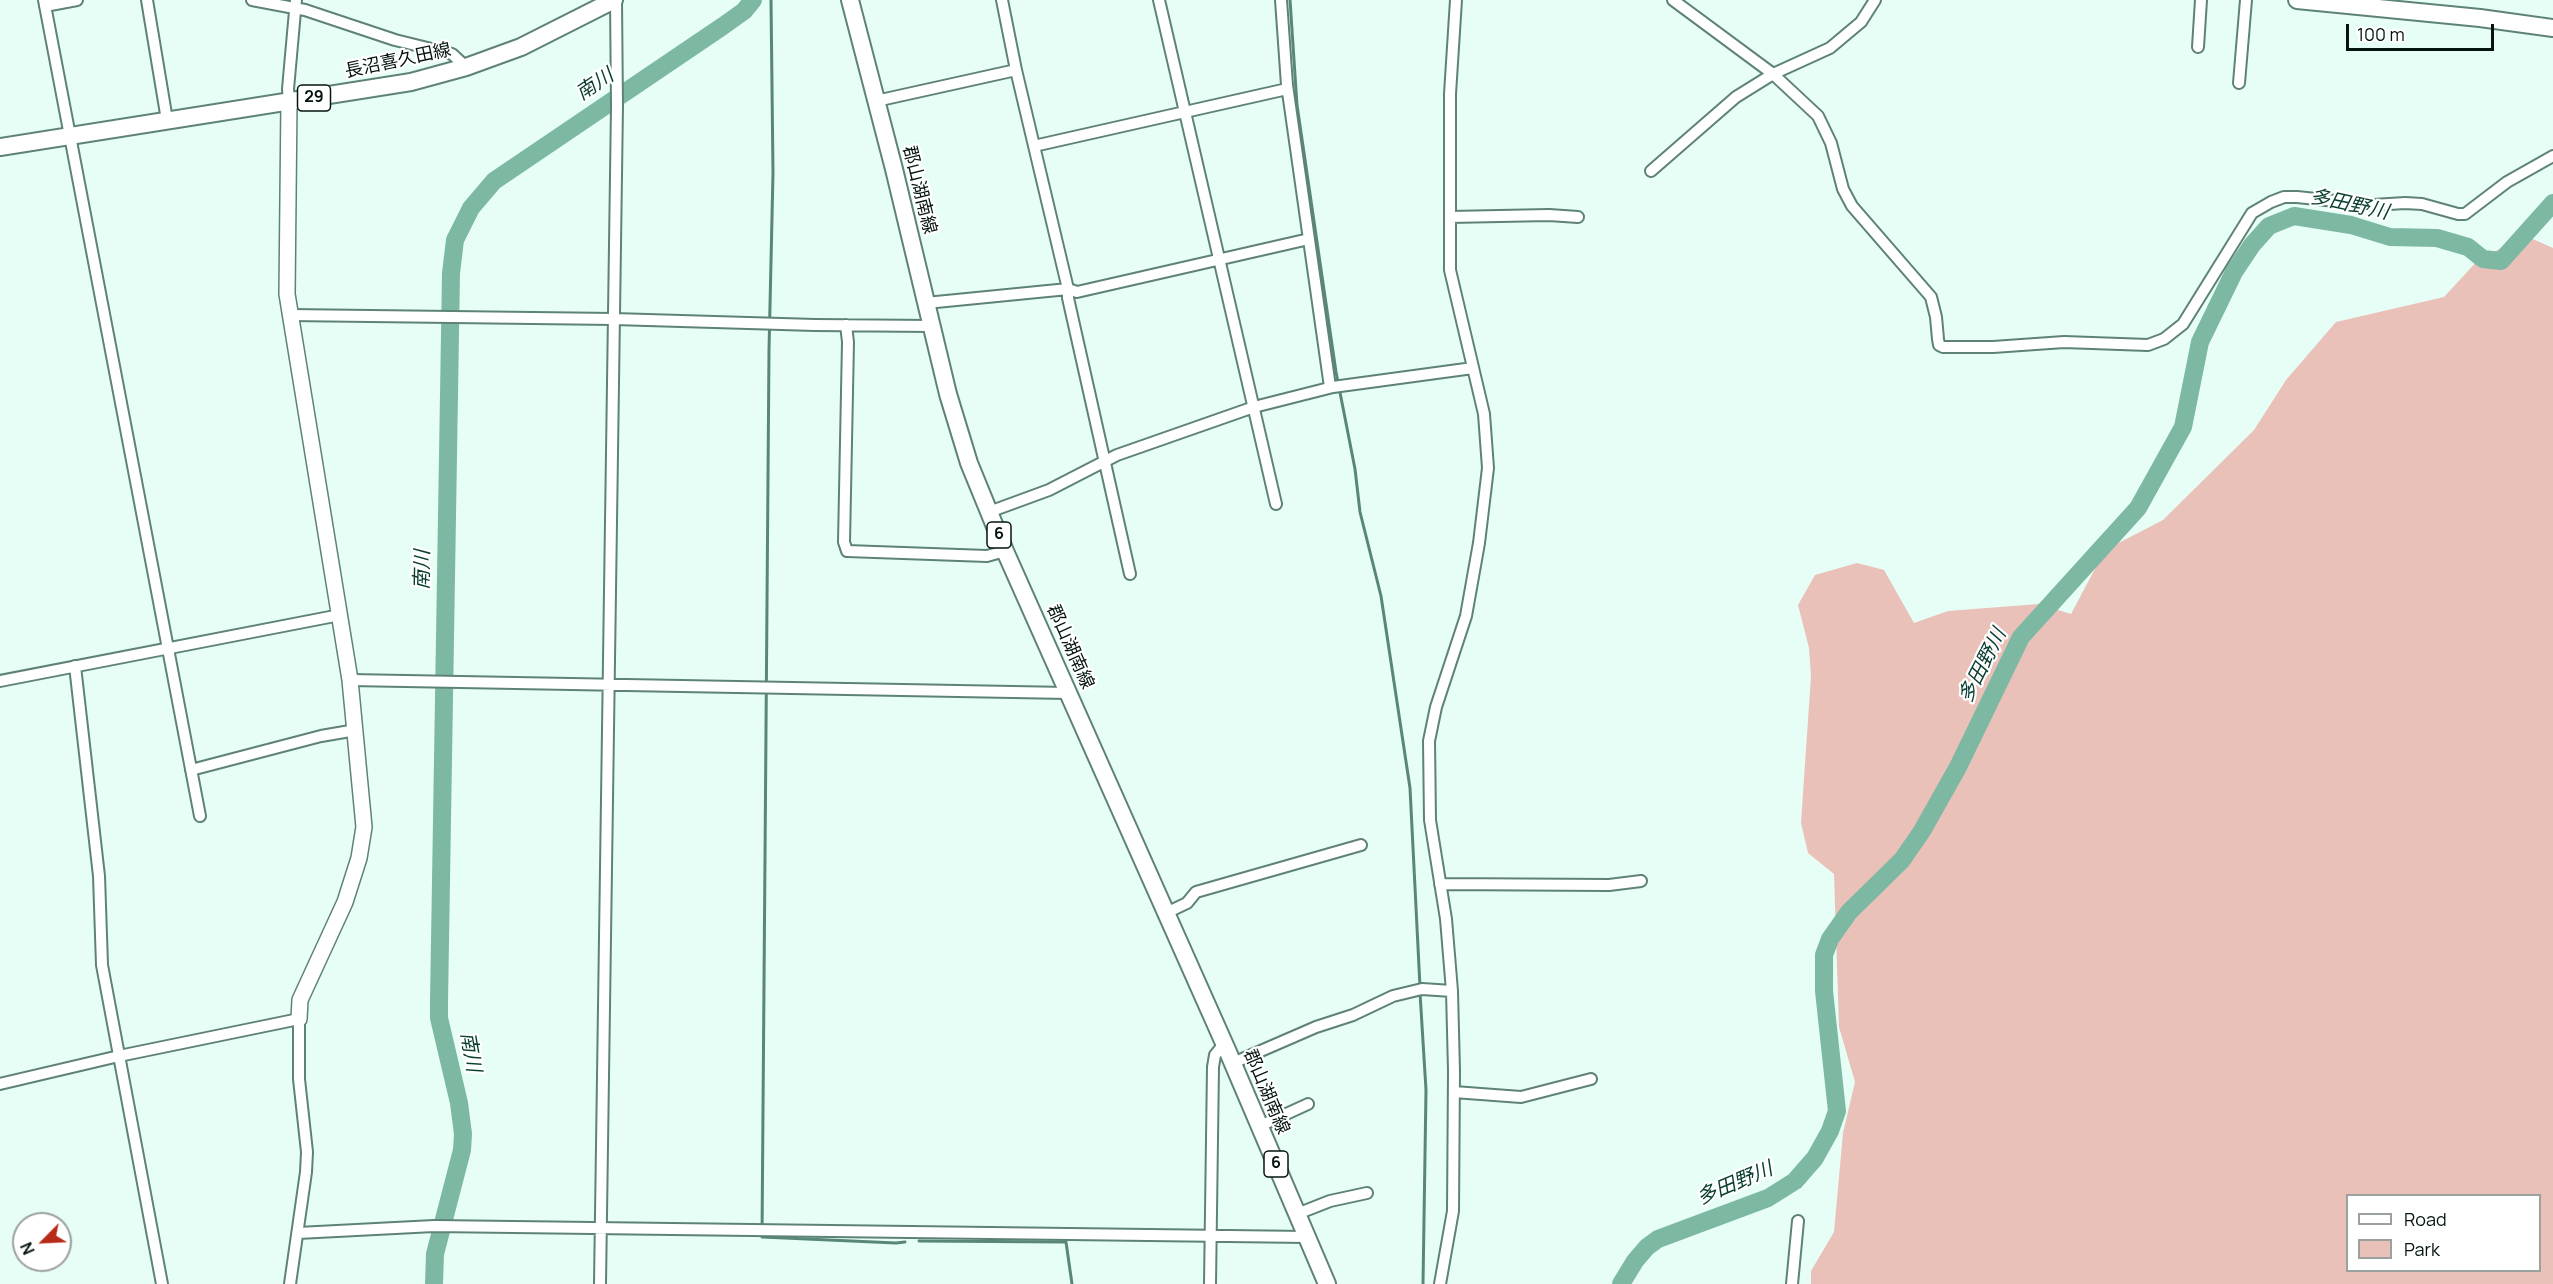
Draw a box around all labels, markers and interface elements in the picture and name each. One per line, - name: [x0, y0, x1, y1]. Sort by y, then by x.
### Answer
- scale bar: [2349, 12, 2498, 50]
- text: 100 m: [2357, 22, 2405, 46]
- street label: 長沼喜久田線: [343, 39, 453, 83]
- water label: 南川: [572, 64, 618, 106]
- road number: 29: [298, 85, 330, 111]
- street label: 郡山湖南線: [898, 144, 940, 236]
- water label: 多田野川: [2307, 185, 2391, 225]
- road number: 6: [987, 522, 1011, 548]
- water label: 南川: [411, 550, 435, 590]
- street label: 郡山湖南線: [1042, 601, 1098, 693]
- water label: 多田野川: [1954, 625, 2012, 707]
- water label: 南川: [455, 1030, 485, 1074]
- street label: 郡山湖南線: [1238, 1046, 1294, 1138]
- road number: 6: [1264, 1151, 1288, 1177]
- water label: 多田野川: [1693, 1157, 1777, 1211]
- legend: [2346, 1194, 2541, 1272]
- text: Road: [2404, 1207, 2447, 1231]
- north arrow: [12, 1212, 72, 1272]
- text: Park: [2404, 1237, 2440, 1261]
- text: N: [15, 1239, 40, 1258]

